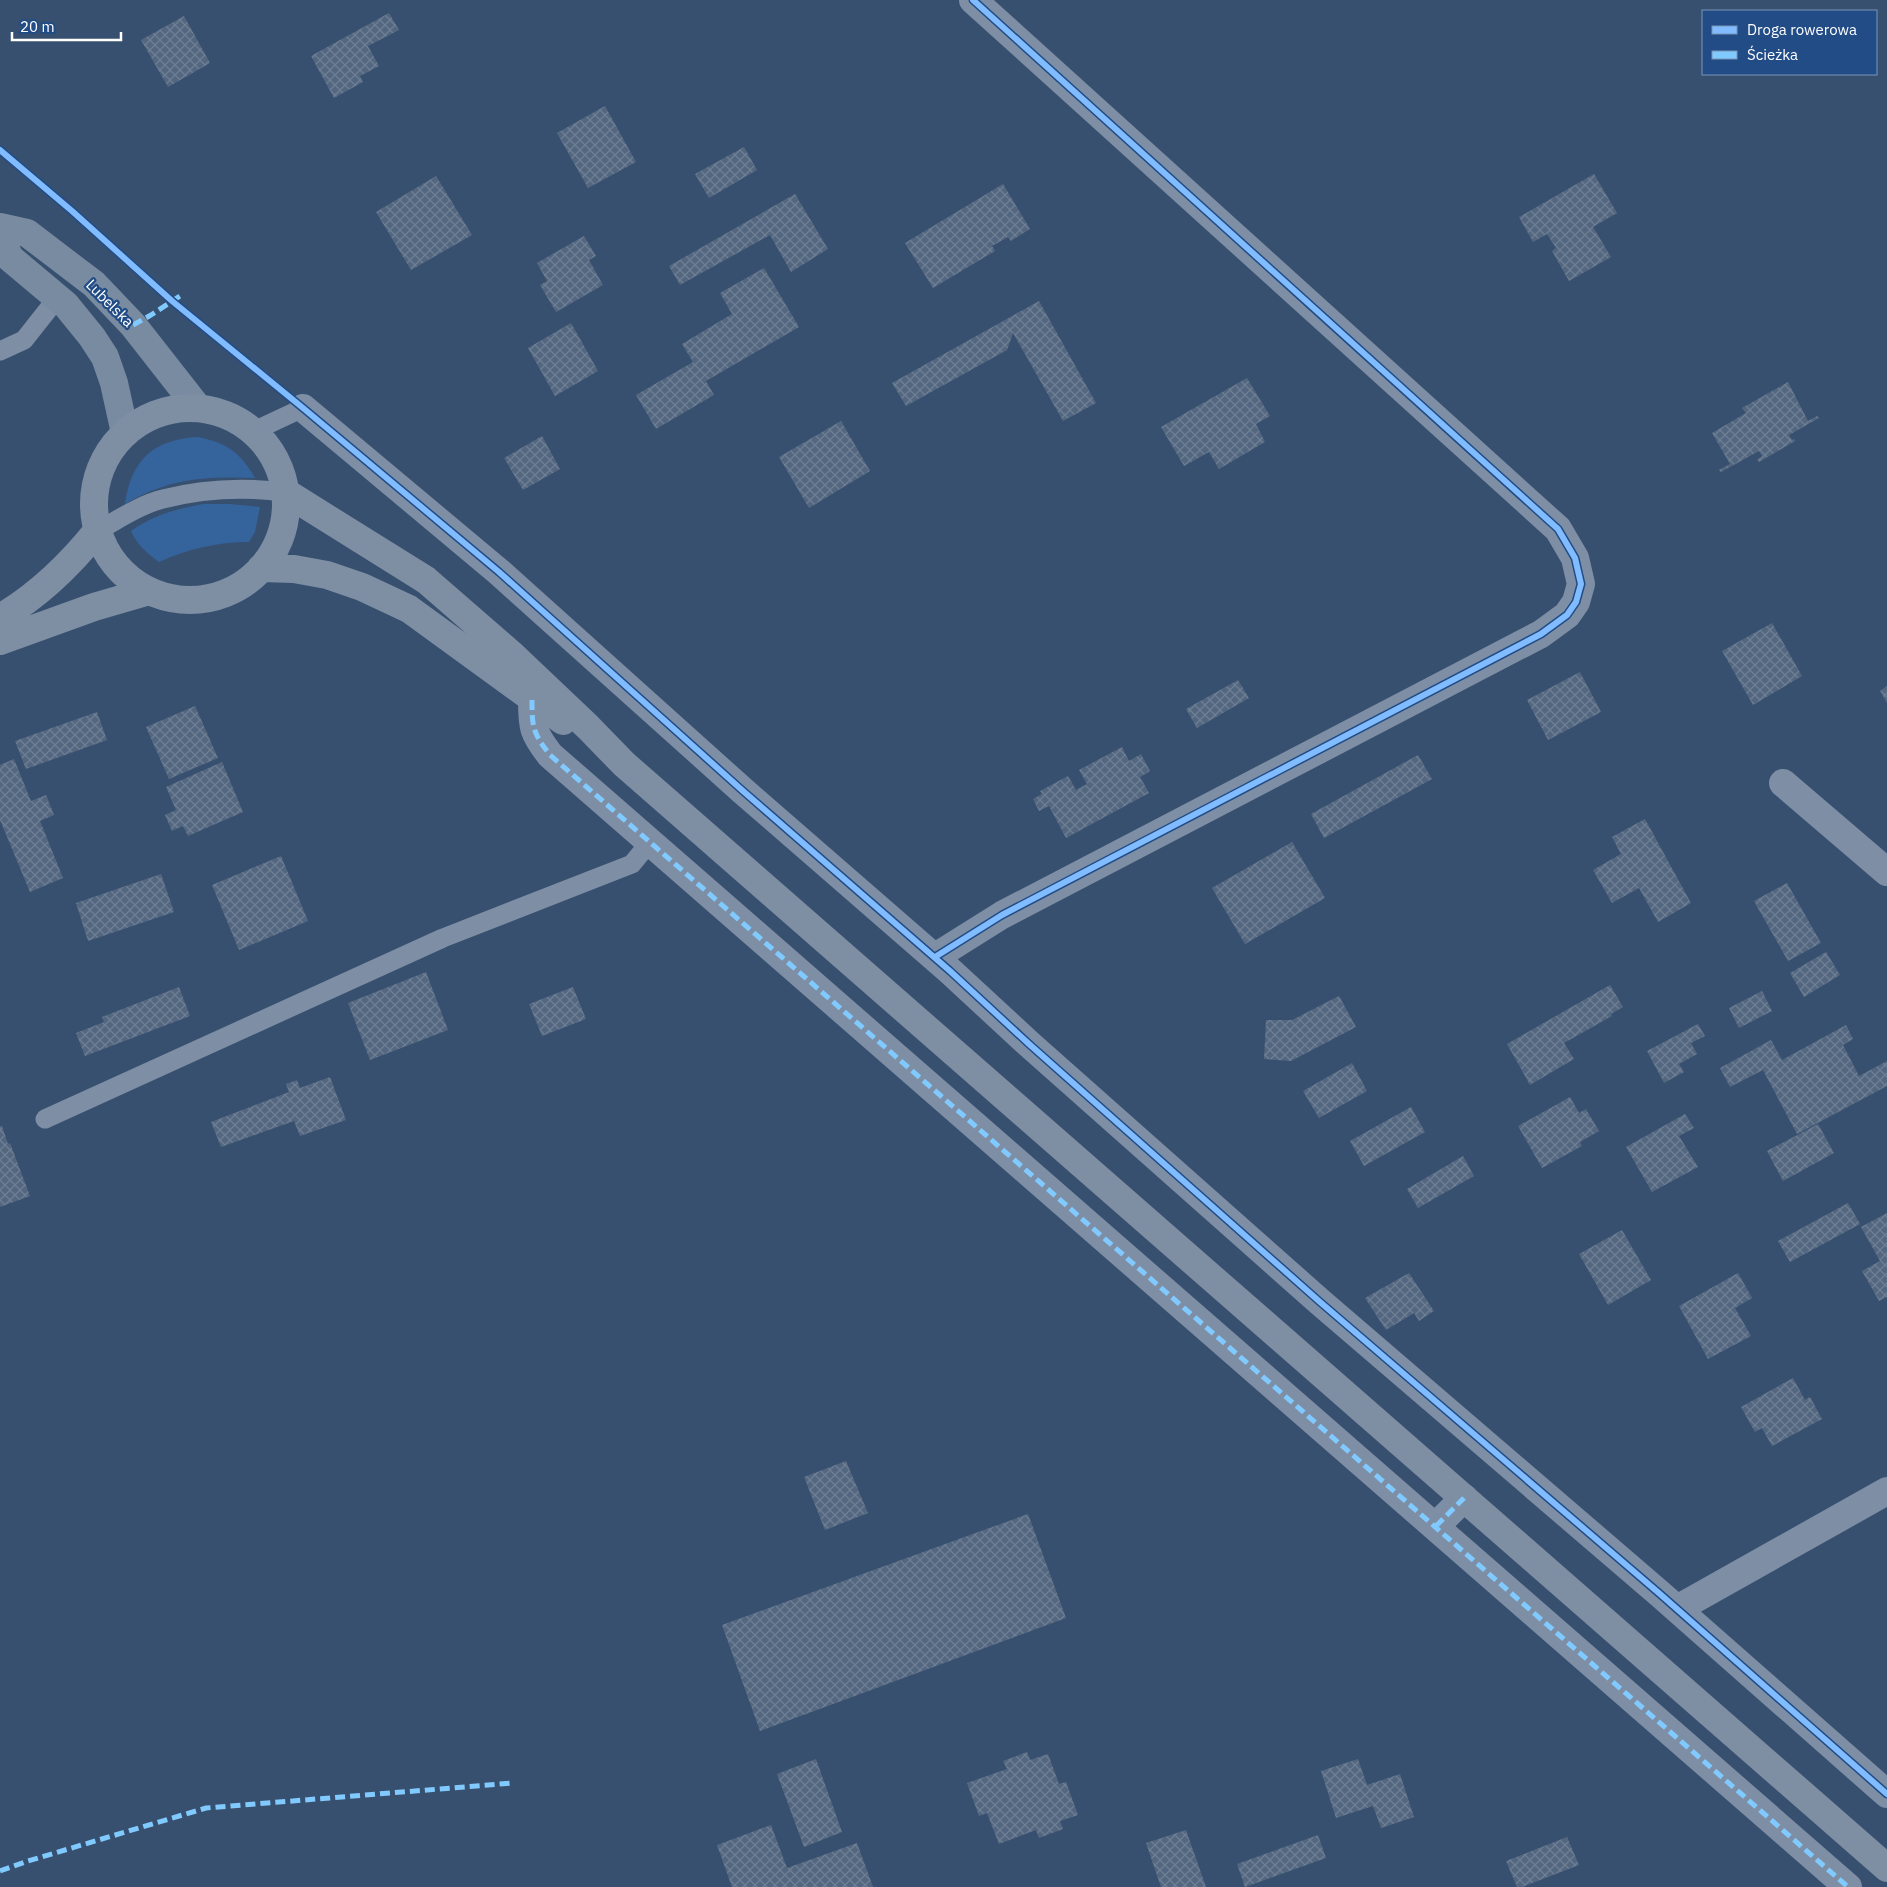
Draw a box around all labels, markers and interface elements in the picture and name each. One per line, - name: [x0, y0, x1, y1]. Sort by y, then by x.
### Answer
- scale bar: [12, 10, 121, 42]
- legend: [1702, 10, 1877, 75]
- text: 20 m: [20, 17, 55, 36]
- text: Droga rowerowa: [1747, 20, 1857, 39]
- text: Ścieżka: [1747, 45, 1798, 64]
- street label: Lubelska: [82, 275, 138, 331]

